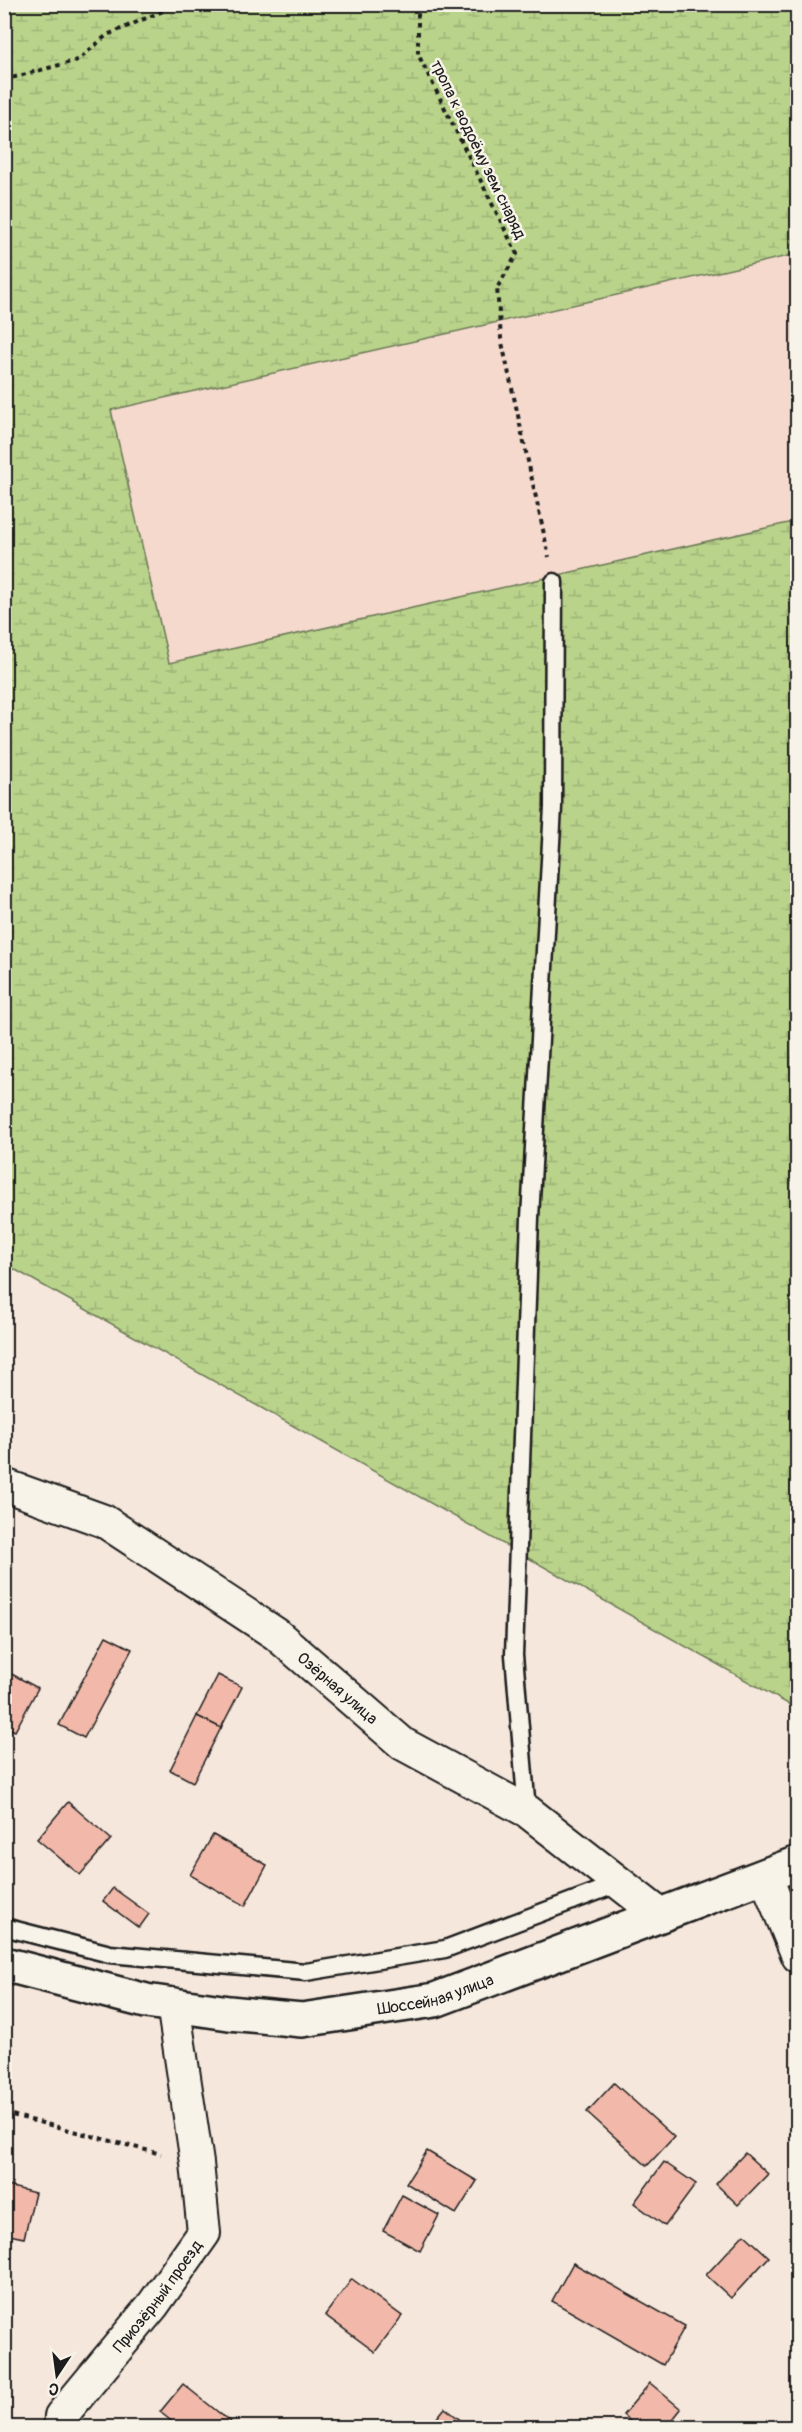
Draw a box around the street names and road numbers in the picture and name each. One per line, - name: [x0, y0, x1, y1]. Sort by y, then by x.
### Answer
- street label: тропа к водоёму зем снаряд: [426, 57, 530, 243]
- street label: Озёрная улица: [293, 1648, 382, 1729]
- street label: Шоссейная улица: [376, 1970, 496, 2020]
- street label: Приозёрный проезд: [109, 2236, 207, 2357]

